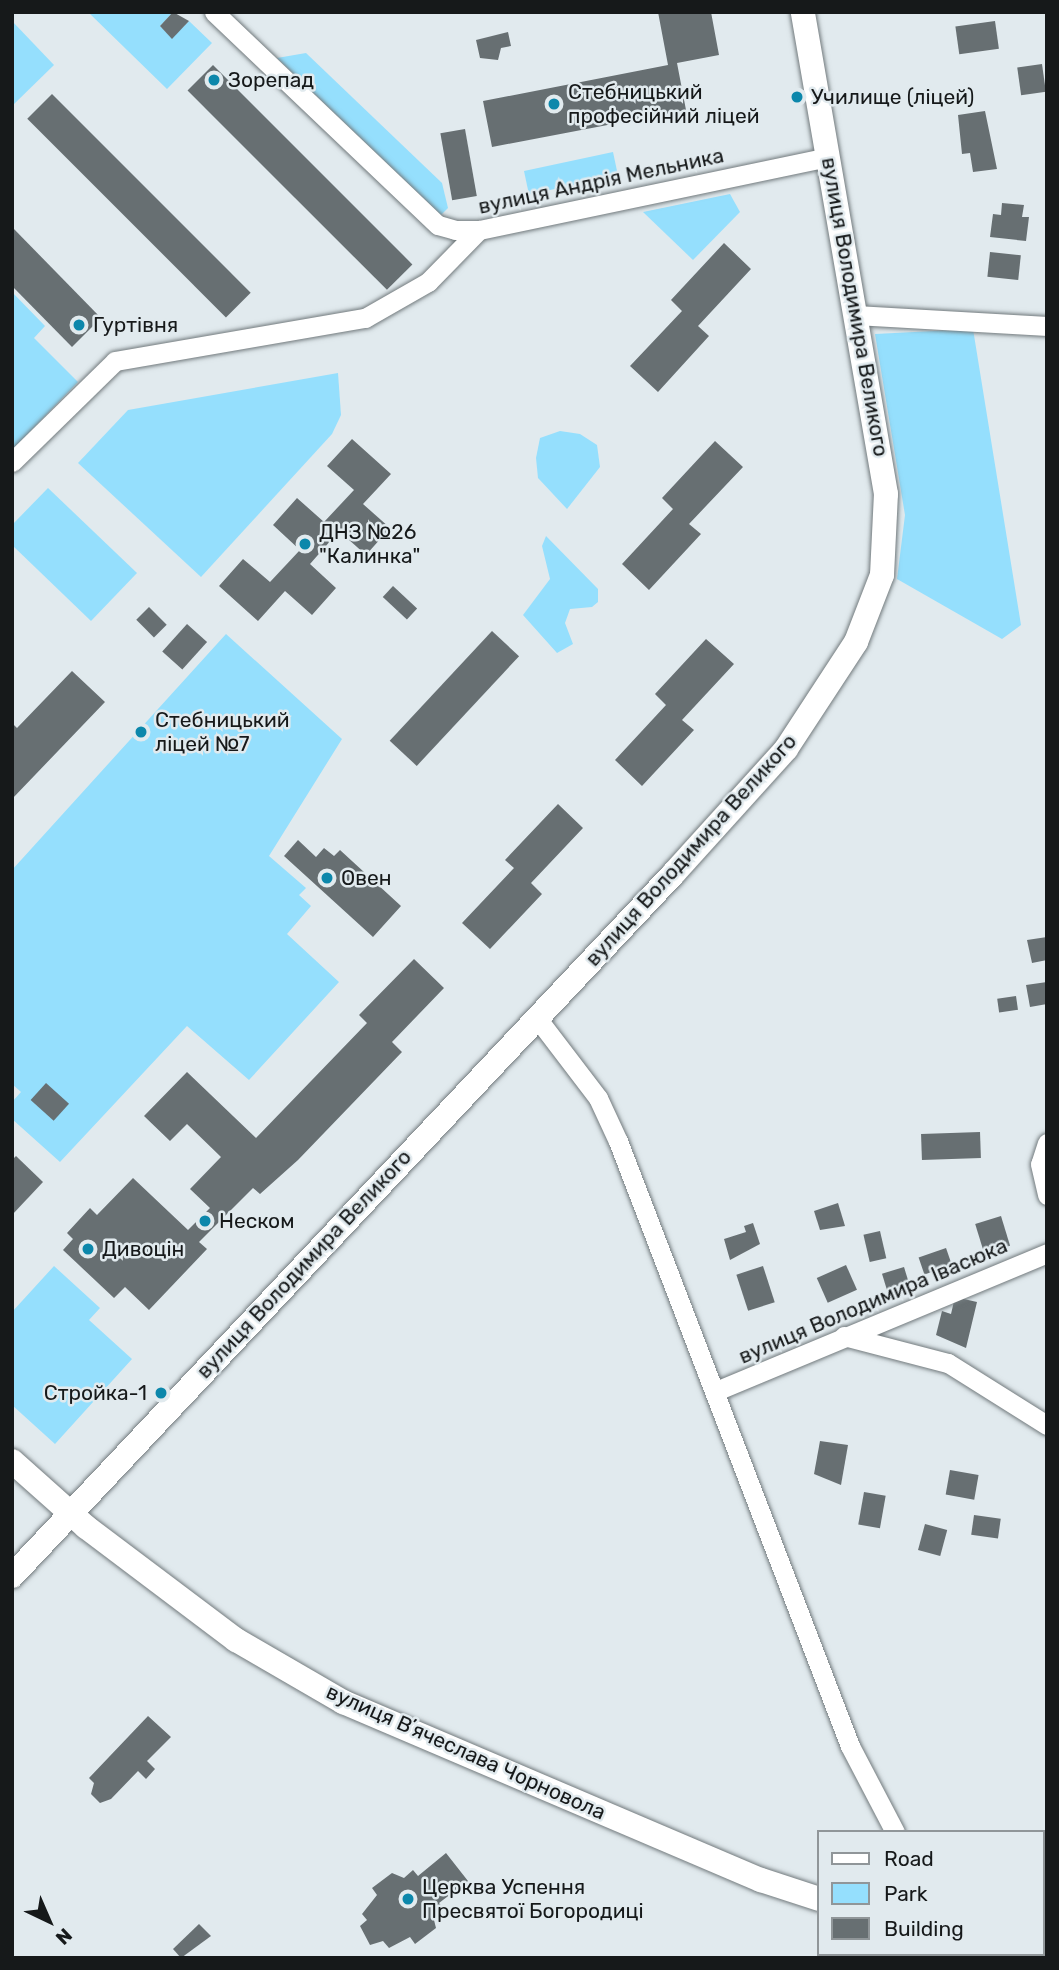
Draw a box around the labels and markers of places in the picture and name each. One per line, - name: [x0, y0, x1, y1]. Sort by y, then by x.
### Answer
- place label: Зорепад: [228, 67, 314, 93]
- marker: Зорепад: [206, 72, 222, 88]
- place label: Стебницький професійний ліцей: [568, 79, 760, 129]
- place label: Училище (ліцей): [811, 84, 974, 110]
- marker: Училище (ліцей): [789, 89, 805, 105]
- marker: Стебницький професійний ліцей: [546, 96, 562, 112]
- place label: Гуртівня: [93, 312, 178, 338]
- marker: Гуртівня: [71, 317, 87, 333]
- place label: ДНЗ №26 "Калинка": [319, 519, 420, 569]
- marker: ДНЗ №26 "Калинка": [297, 536, 313, 552]
- place label: Стебницький ліцей №7: [155, 707, 290, 757]
- marker: Стебницький ліцей №7: [133, 724, 149, 740]
- place label: Овен: [341, 865, 392, 891]
- marker: Овен: [319, 870, 335, 886]
- place label: Неском: [219, 1208, 294, 1234]
- marker: Неском: [197, 1213, 213, 1229]
- place label: Дивоцін: [102, 1236, 184, 1262]
- marker: Дивоцін: [80, 1241, 96, 1257]
- place label: Стройка-1: [44, 1380, 147, 1406]
- marker: Стройка-1: [153, 1385, 169, 1401]
- place label: Церква Успення Пресвятої Богородиці: [422, 1874, 643, 1924]
- marker: Церква Успення Пресвятої Богородиці: [400, 1891, 416, 1907]

